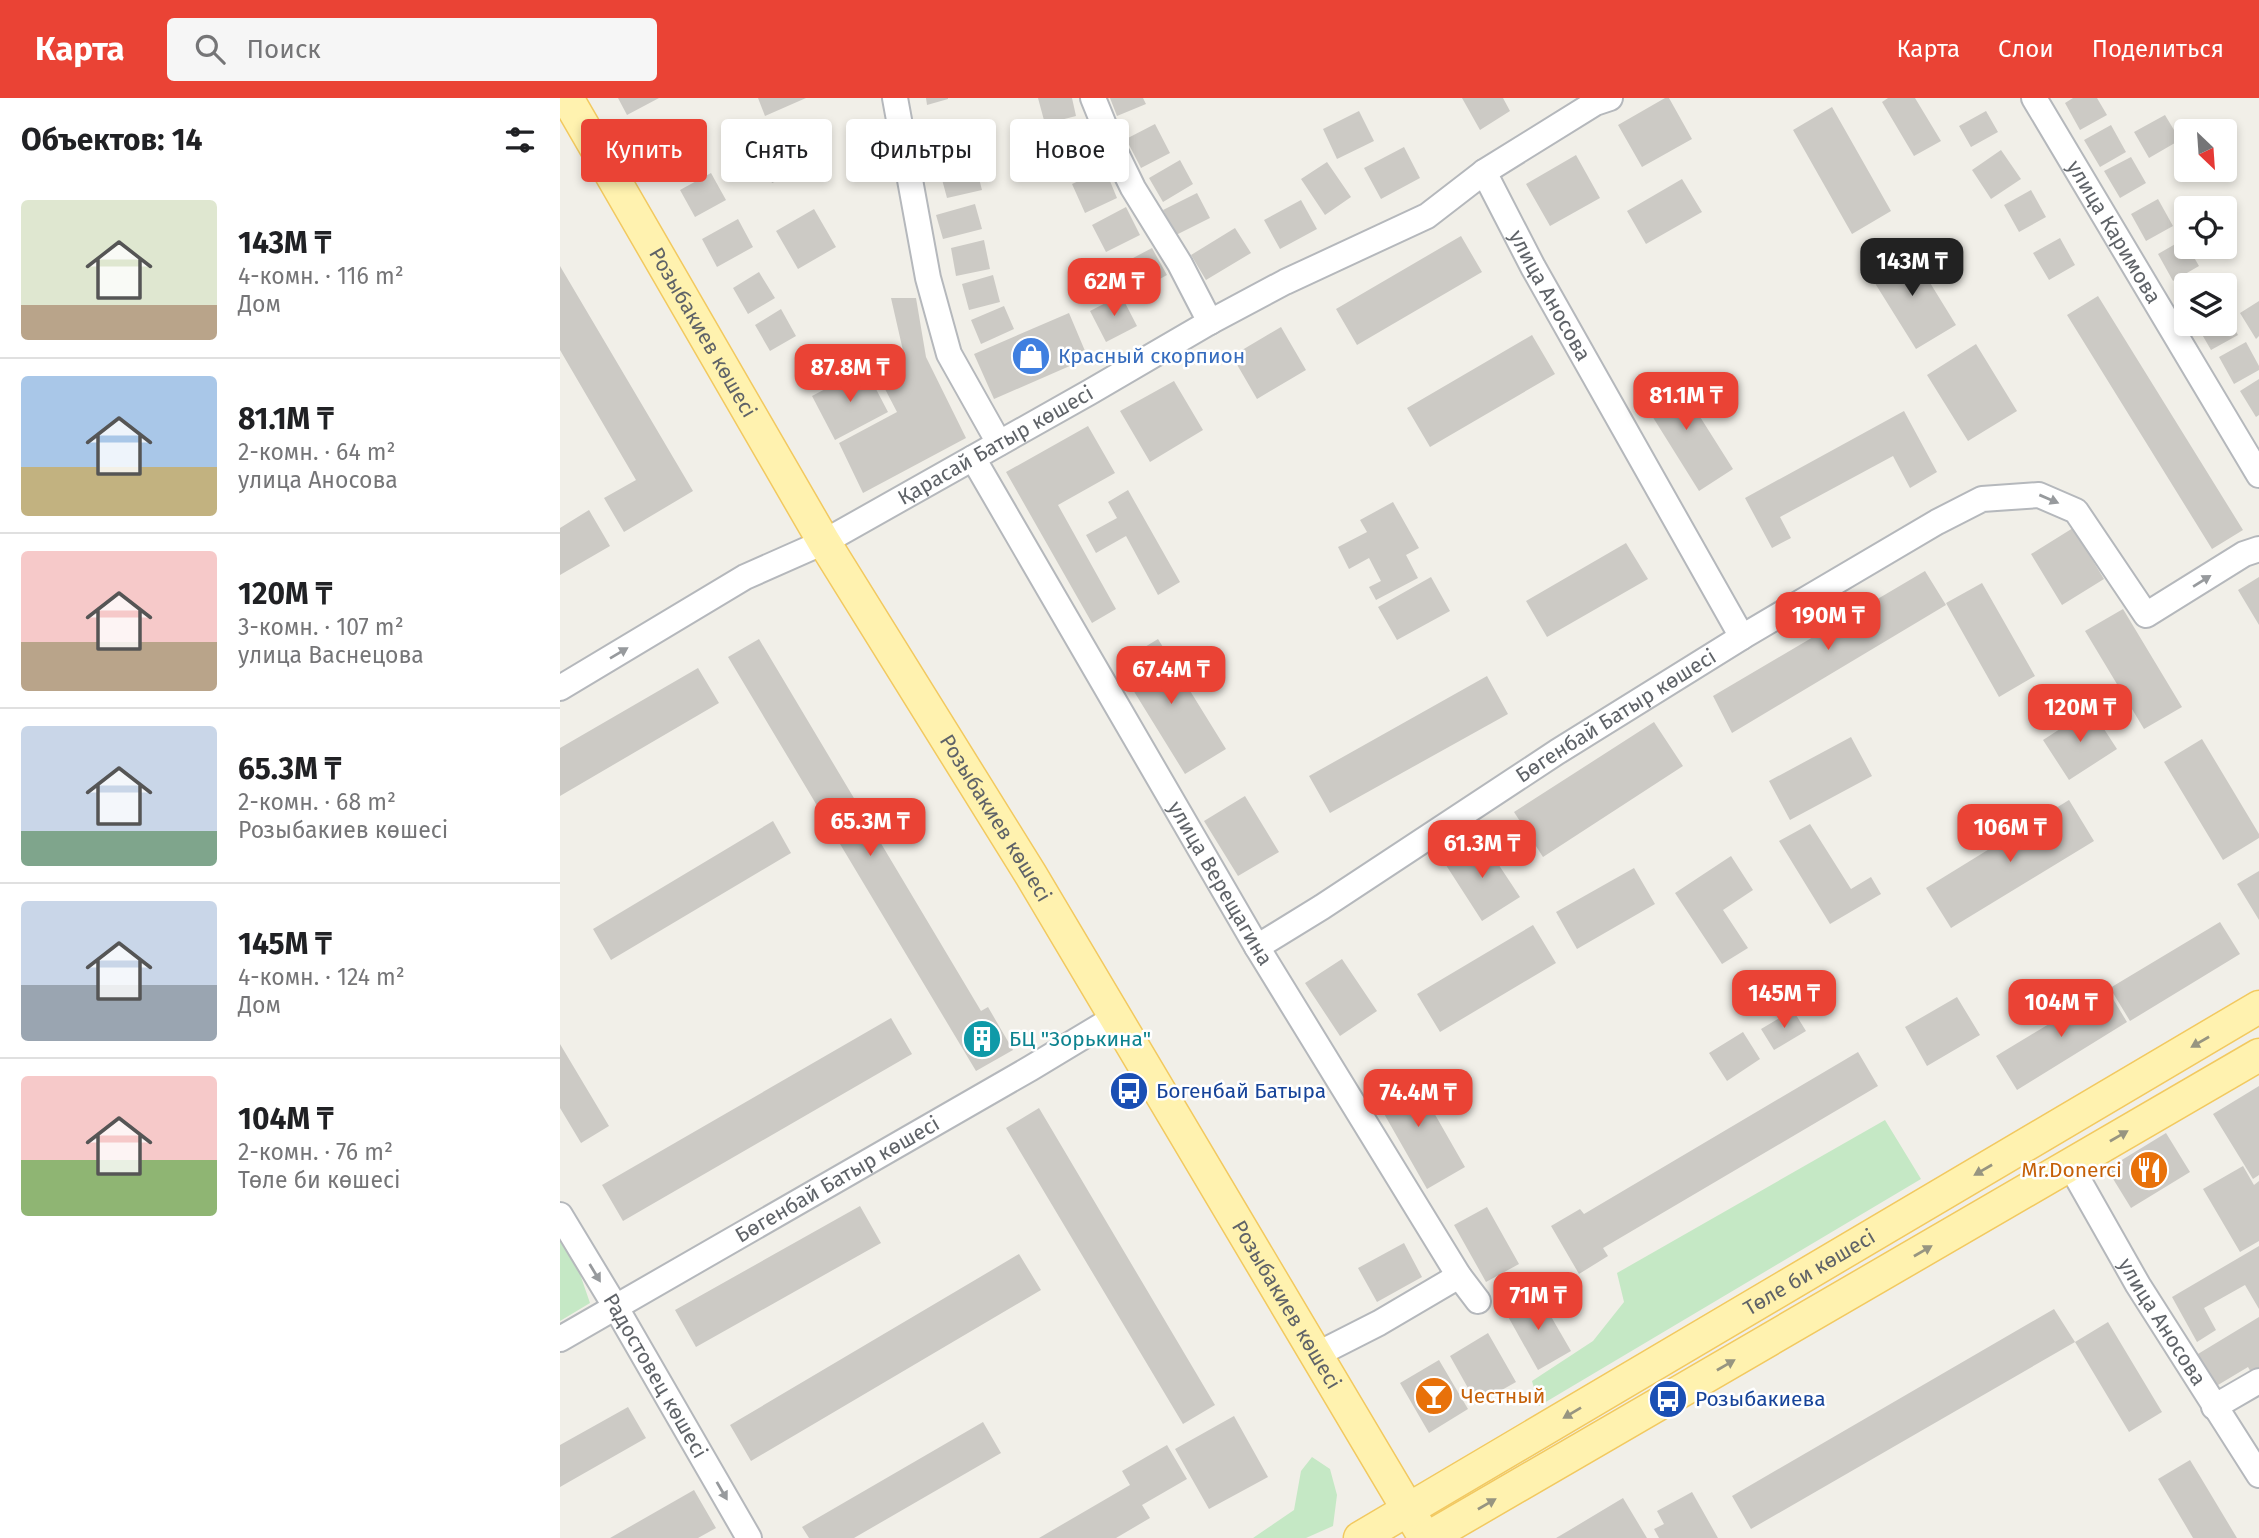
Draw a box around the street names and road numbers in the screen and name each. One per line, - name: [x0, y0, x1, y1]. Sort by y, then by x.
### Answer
- street label: улица Каримова: [2061, 156, 2167, 308]
- street label: улица Аносова: [1503, 226, 1596, 366]
- street label: Розыбакиев көшесі: [643, 243, 762, 422]
- street label: Қарасай Батыр көшесі: [893, 380, 1098, 511]
- street label: Бөгенбай Батыр көшесі: [1511, 643, 1721, 789]
- street label: Розыбакиев көшесі: [934, 730, 1057, 907]
- street label: улица Верещагина: [1162, 797, 1278, 970]
- street label: Бөгенбай Батыр көшесі: [730, 1110, 944, 1248]
- street label: Розыбакиев көшесі: [1226, 1215, 1347, 1394]
- street label: Төле би көшесі: [1739, 1224, 1880, 1321]
- street label: улица Аносова: [2112, 1253, 2212, 1391]
- street label: Радостовец көшесі: [598, 1289, 713, 1463]

